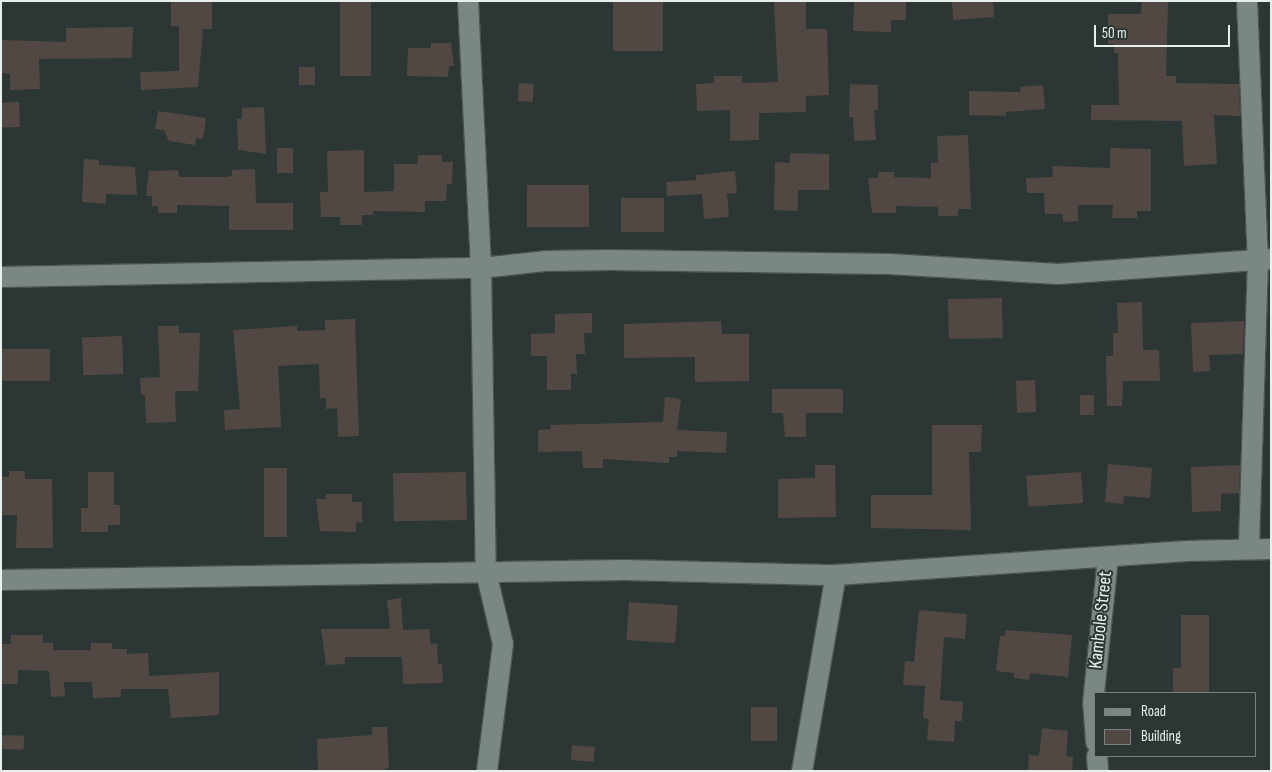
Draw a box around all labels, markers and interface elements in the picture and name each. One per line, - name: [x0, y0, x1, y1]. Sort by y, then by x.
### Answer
- scale bar: [1097, 15, 1233, 47]
- text: 50 m: [1102, 24, 1127, 43]
- street label: Kambole Street: [1085, 570, 1117, 670]
- legend: [1094, 692, 1257, 757]
- text: Road: [1141, 702, 1166, 721]
- text: Building: [1141, 727, 1181, 746]

